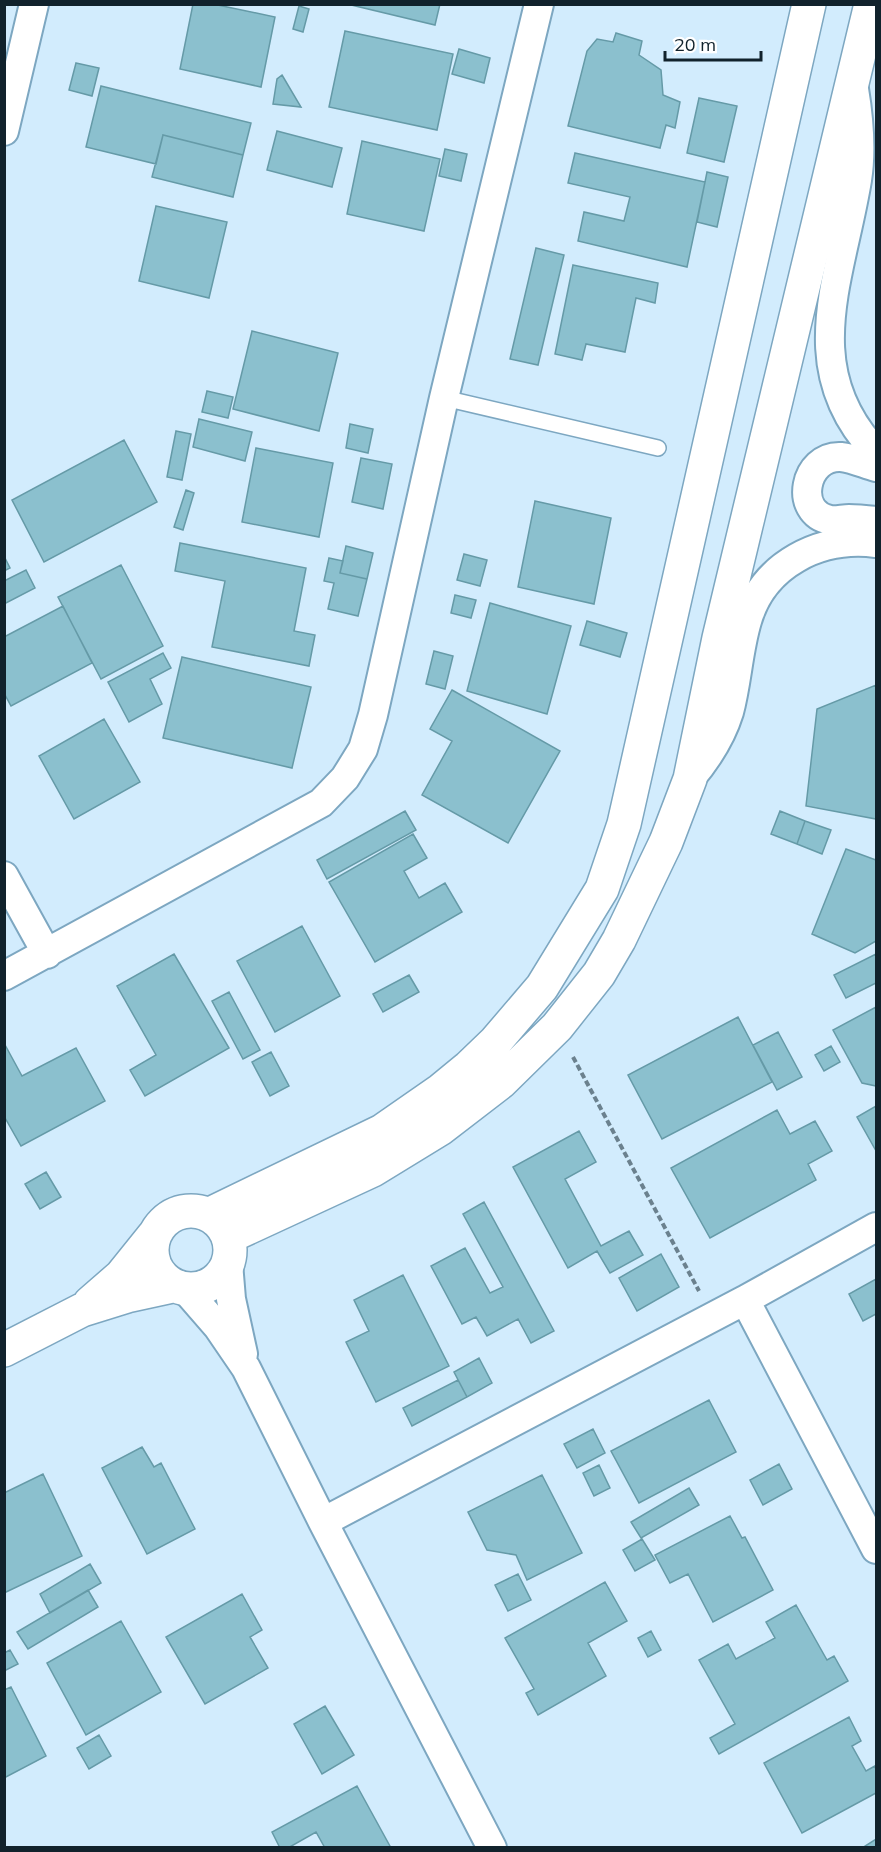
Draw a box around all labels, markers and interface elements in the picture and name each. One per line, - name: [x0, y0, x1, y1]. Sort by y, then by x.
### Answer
- scale bar: [665, 24, 761, 62]
- text: 20 m: [674, 33, 716, 56]

